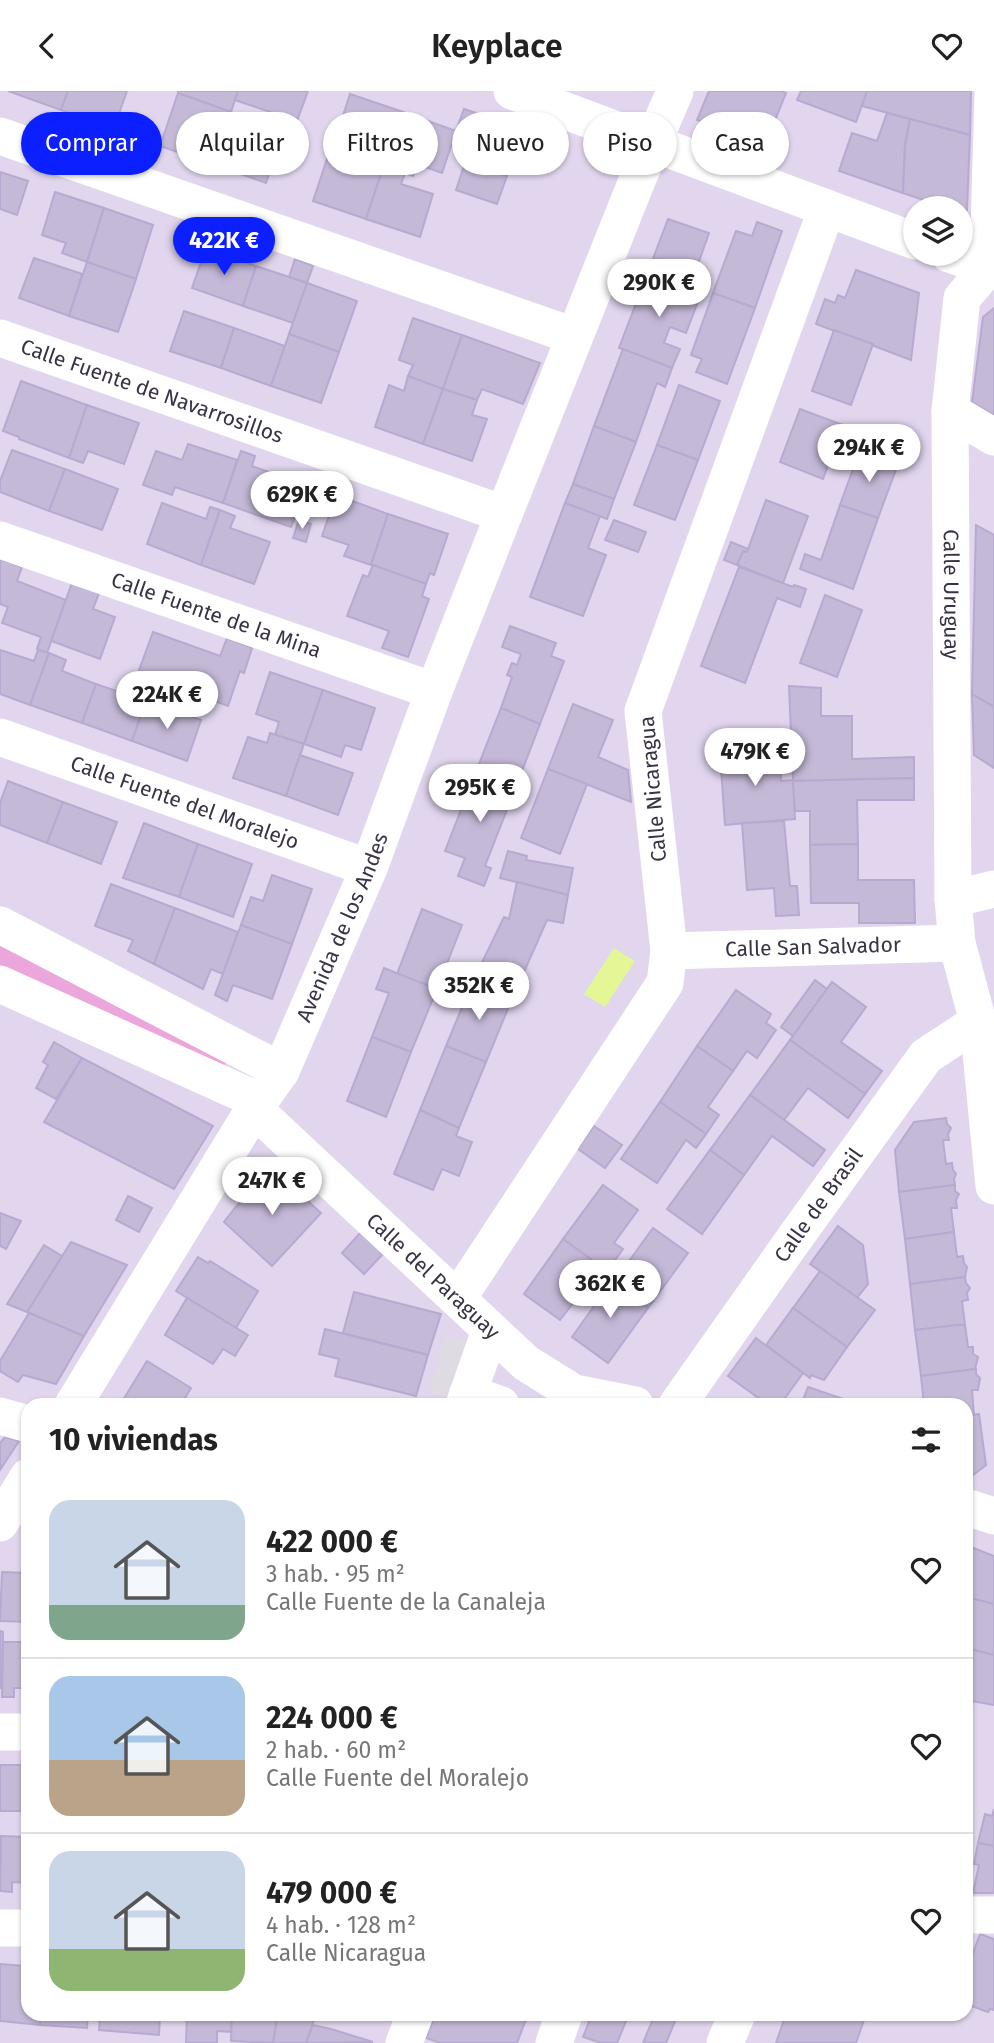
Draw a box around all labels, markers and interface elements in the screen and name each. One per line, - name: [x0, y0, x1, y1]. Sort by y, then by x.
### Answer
- icon: back: [28, 27, 66, 65]
- text: Keyplace: [431, 27, 563, 65]
- icon: heart: [928, 27, 966, 65]
- chip: Comprar: [21, 112, 162, 175]
- chip: Alquilar: [176, 112, 309, 175]
- chip: Filtros: [323, 112, 438, 175]
- chip: Nuevo: [452, 112, 569, 175]
- chip: Piso: [583, 112, 677, 175]
- chip: Casa: [691, 112, 789, 175]
- map controls: [903, 196, 973, 266]
- button: layers: [903, 196, 973, 266]
- pin: 422K €: [167, 218, 281, 277]
- text: 422K €: [189, 226, 259, 254]
- pin: 290K €: [602, 259, 716, 319]
- text: 290K €: [623, 268, 695, 296]
- street label: Calle Fuente de Navarrosillos: [17, 333, 287, 449]
- pin: 294K €: [812, 425, 926, 484]
- text: 294K €: [834, 433, 904, 461]
- pin: 629K €: [245, 471, 359, 531]
- text: 629K €: [267, 480, 337, 508]
- street label: Calle Uruguay: [938, 529, 965, 661]
- street label: Calle Fuente de la Mina: [108, 567, 325, 664]
- pin: 224K €: [110, 671, 224, 731]
- text: 224K €: [132, 680, 202, 708]
- street label: Calle Nicaragua: [634, 715, 672, 863]
- pin: 479K €: [698, 729, 812, 788]
- text: 479K €: [720, 737, 790, 765]
- street label: Calle Fuente del Moralejo: [67, 750, 302, 855]
- pin: 295K €: [423, 765, 537, 824]
- text: 295K €: [445, 773, 515, 801]
- street label: Avenida de los Andes: [291, 829, 394, 1026]
- street label: Calle San Salvador: [725, 932, 901, 962]
- pin: 352K €: [422, 963, 536, 1022]
- text: 352K €: [444, 971, 514, 999]
- street label: Calle de Brasil: [769, 1143, 869, 1267]
- pin: 247K €: [215, 1157, 329, 1217]
- text: 247K €: [238, 1166, 306, 1194]
- street label: Calle del Paraguay: [361, 1208, 506, 1345]
- pin: 362K €: [553, 1261, 667, 1320]
- text: 362K €: [575, 1269, 645, 1297]
- icon: filters: [907, 1421, 945, 1459]
- text: 10 viviendas: [49, 1422, 218, 1458]
- text: 422 000 €: [266, 1524, 398, 1560]
- icon: home: [105, 1528, 189, 1612]
- icon: heart: [907, 1551, 945, 1589]
- text: 3 hab. · 95 m²: [266, 1560, 405, 1588]
- text: Calle Fuente de la Canaleja: [266, 1588, 546, 1616]
- text: 224 000 €: [266, 1700, 398, 1736]
- icon: home: [105, 1704, 189, 1788]
- icon: heart: [907, 1727, 945, 1765]
- text: 2 hab. · 60 m²: [266, 1736, 406, 1764]
- text: Calle Fuente del Moralejo: [266, 1764, 529, 1792]
- text: 479 000 €: [266, 1875, 397, 1911]
- icon: home: [105, 1879, 189, 1963]
- icon: heart: [907, 1902, 945, 1940]
- text: 4 hab. · 128 m²: [266, 1911, 416, 1939]
- text: Calle Nicaragua: [266, 1939, 426, 1967]

